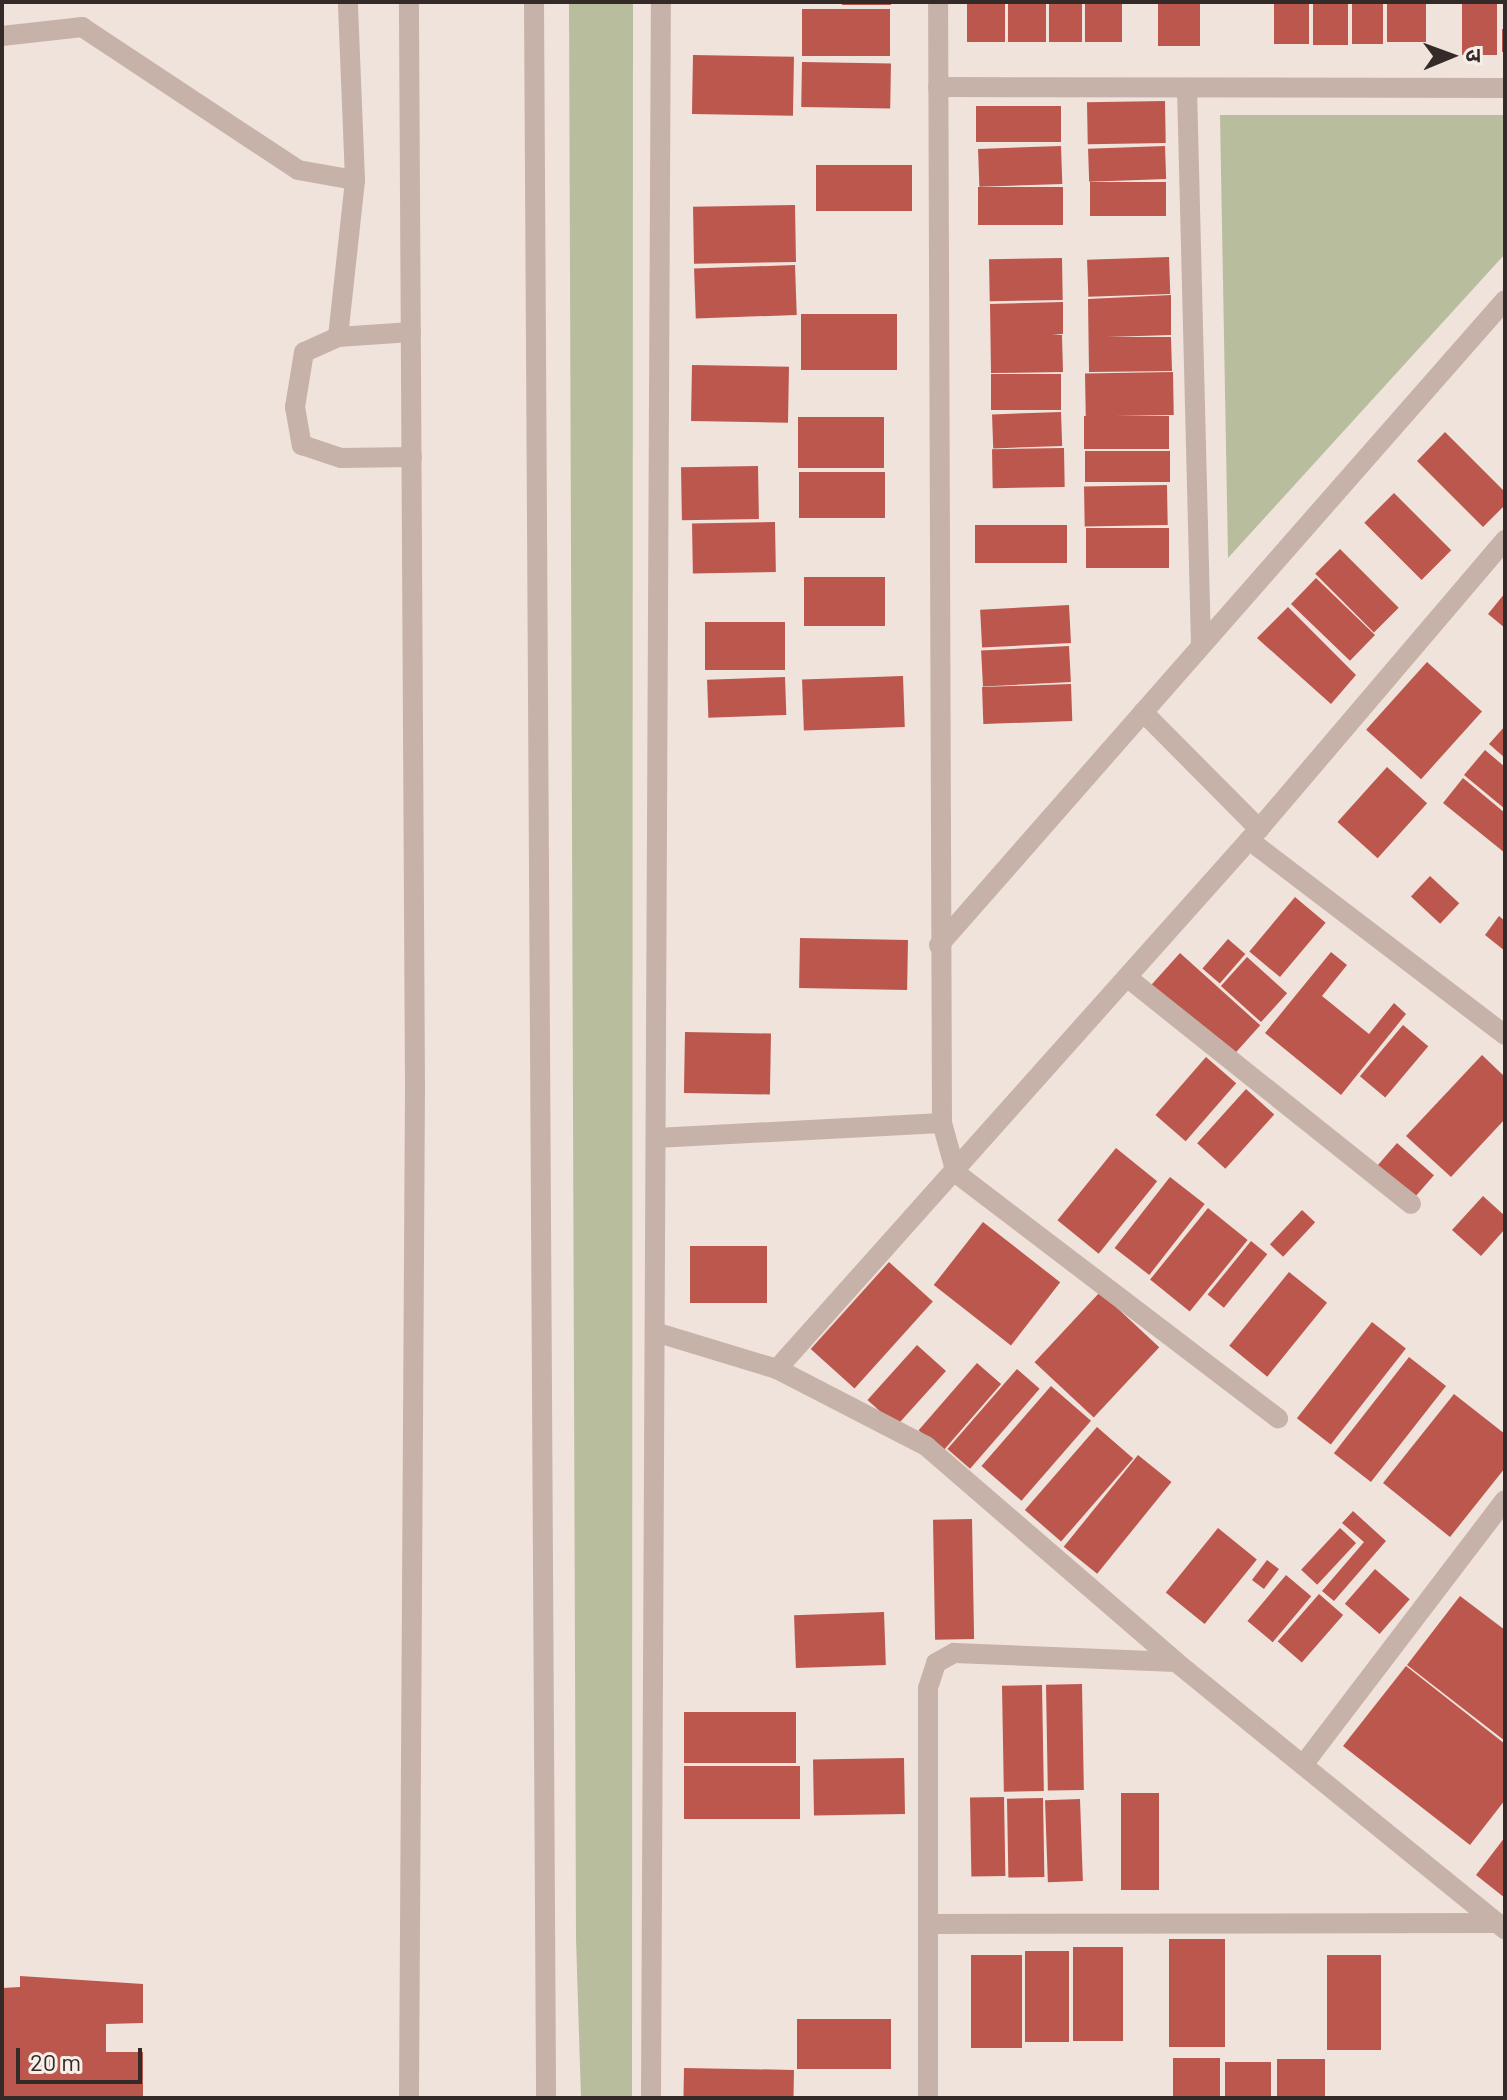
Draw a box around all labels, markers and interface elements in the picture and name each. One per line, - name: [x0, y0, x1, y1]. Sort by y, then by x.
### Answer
- north arrow: [1411, 16, 1491, 96]
- text: उ: [1462, 49, 1488, 62]
- scale bar: [20, 2032, 146, 2082]
- text: 20 m: [30, 2047, 81, 2076]

